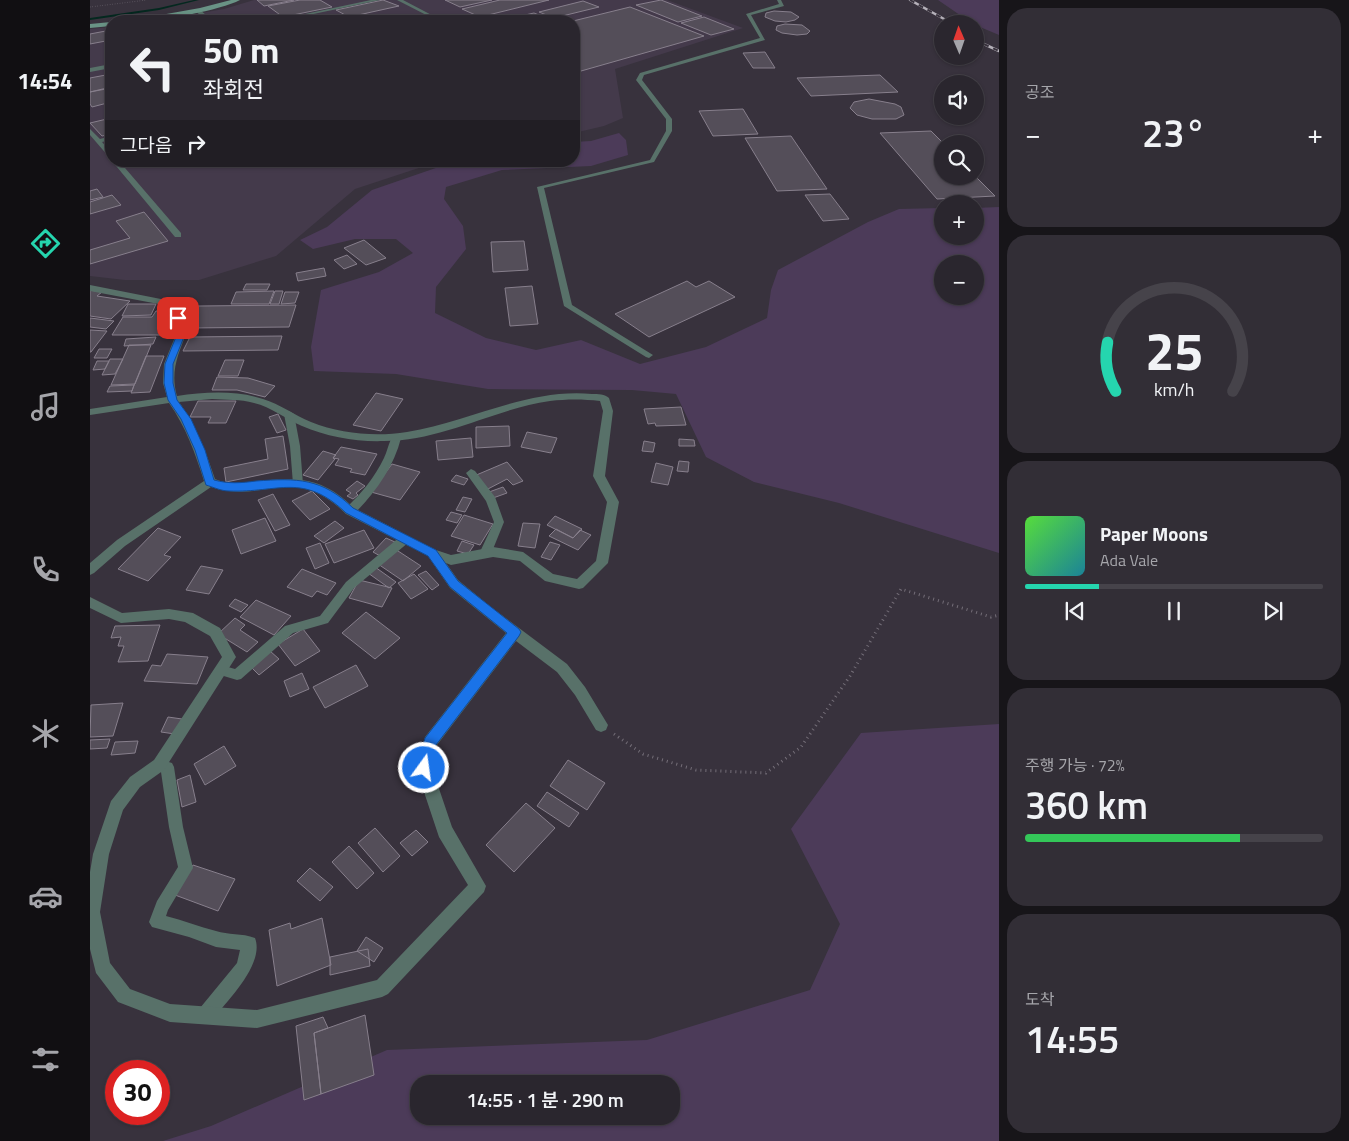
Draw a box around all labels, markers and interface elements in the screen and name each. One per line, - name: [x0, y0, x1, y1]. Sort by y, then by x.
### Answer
- north arrow: [934, 15, 984, 65]
- map controls: [934, 15, 984, 305]
- text: 50 m: [203, 23, 279, 77]
- icon: left: [120, 35, 185, 100]
- text: 14:54: [18, 64, 72, 98]
- text: 좌회전: [203, 72, 264, 106]
- button: sound: [934, 75, 984, 125]
- text: 공조: [1025, 80, 1054, 104]
- text: 23°: [1142, 104, 1206, 162]
- text: −: [1025, 112, 1041, 155]
- text: +: [1307, 112, 1323, 155]
- text: 그다음: [120, 130, 172, 159]
- icon: right: [182, 130, 210, 158]
- button: search: [934, 135, 984, 185]
- button: +: [934, 195, 984, 245]
- icon: directions: [28, 226, 63, 261]
- button: −: [934, 255, 984, 305]
- pin: [157, 297, 199, 339]
- icon: arrive: [164, 304, 192, 332]
- text: 25: [1145, 311, 1203, 390]
- text: km/h: [1154, 376, 1194, 403]
- icon: music: [28, 389, 63, 424]
- text: Paper Moons: [1100, 519, 1208, 548]
- text: Ada Vale: [1100, 548, 1158, 572]
- icon: phone: [28, 552, 63, 587]
- icon: previous: [1061, 597, 1089, 625]
- icon: pause: [1160, 597, 1188, 625]
- icon: next: [1259, 597, 1287, 625]
- icon: climate: [28, 716, 63, 751]
- position arrow: [397, 741, 449, 793]
- text: 주행 가능 · 72%: [1025, 753, 1125, 777]
- text: 360 km: [1025, 776, 1148, 834]
- icon: car: [28, 879, 63, 914]
- text: 도착: [1025, 987, 1054, 1011]
- text: 14:55: [1025, 1010, 1119, 1068]
- icon: filters: [28, 1042, 63, 1077]
- speed limit sign: 30: [105, 1060, 170, 1125]
- text: 14:55 · 1 분 · 290 m: [466, 1085, 624, 1114]

